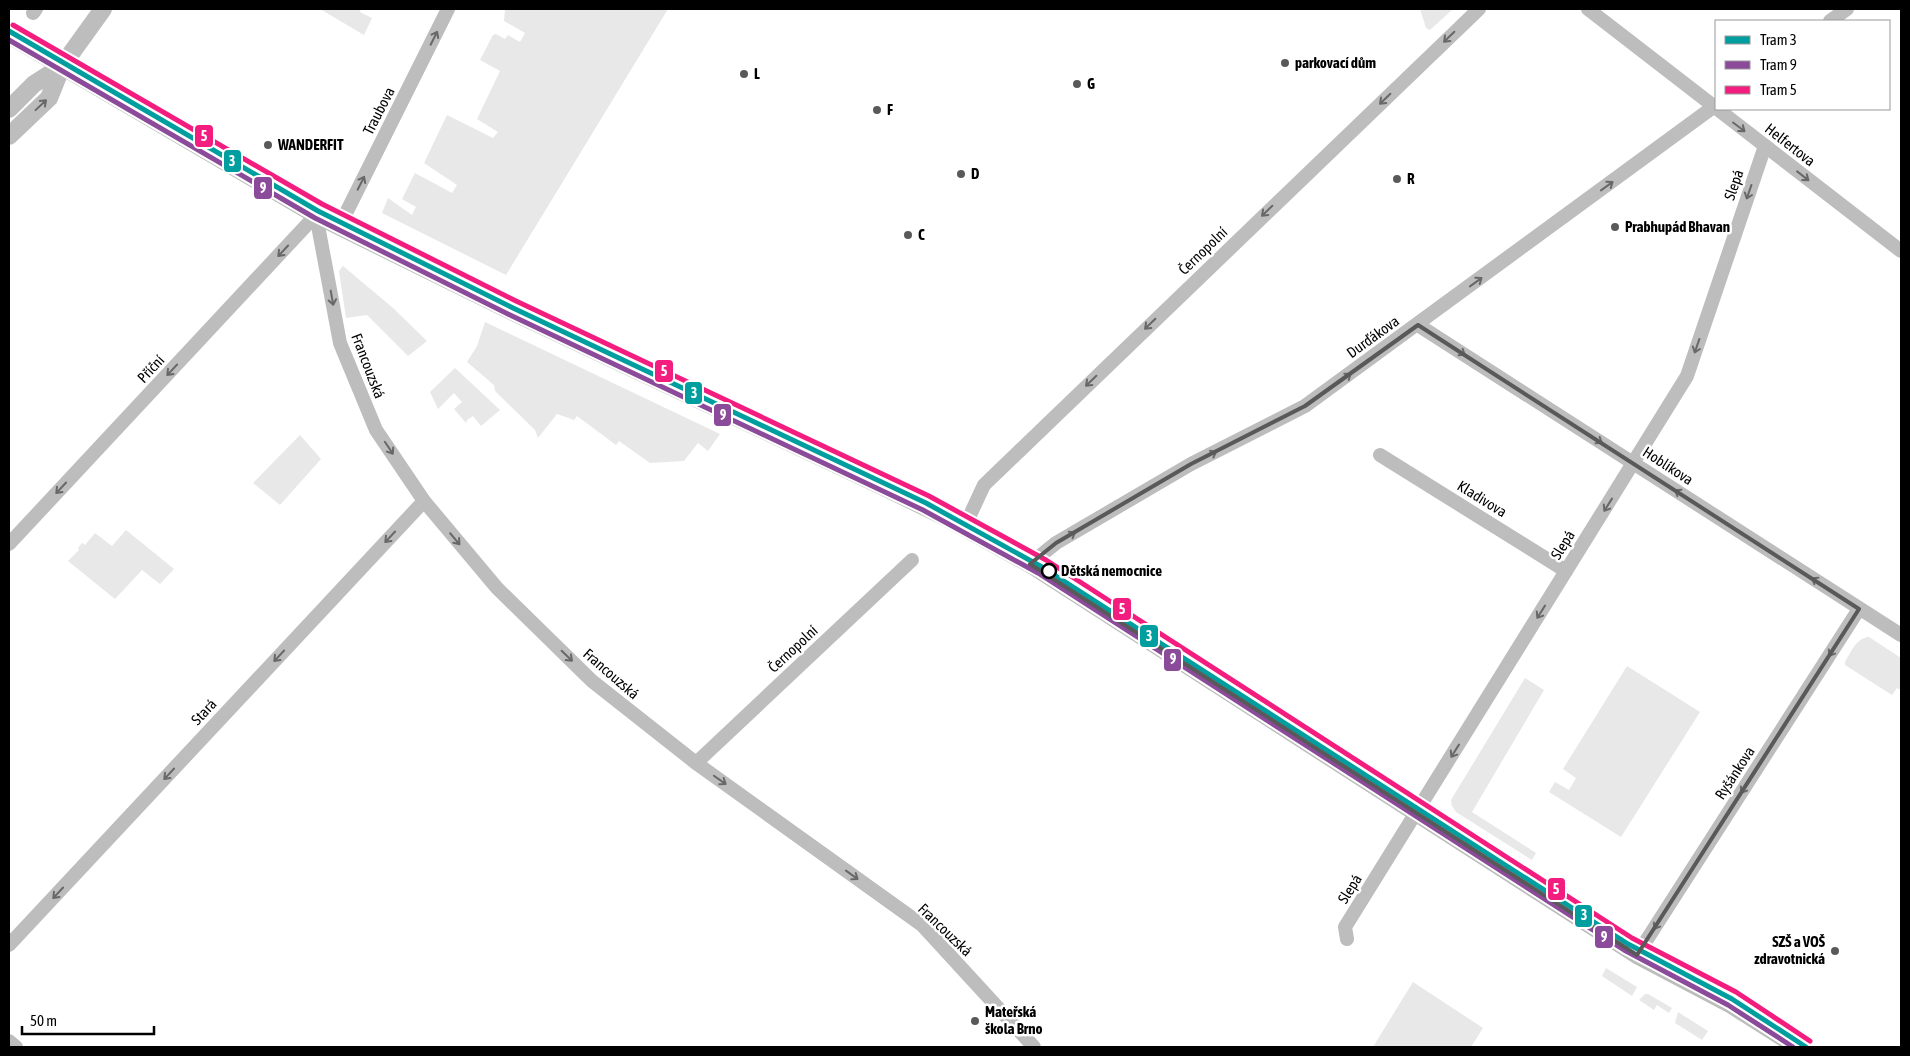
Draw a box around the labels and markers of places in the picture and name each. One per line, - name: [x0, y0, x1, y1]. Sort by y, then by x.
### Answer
- place label: parkovací dům: [1295, 54, 1376, 71]
- marker: parkovací dům: [1279, 57, 1291, 69]
- place label: L: [754, 65, 760, 82]
- marker: L: [738, 68, 750, 80]
- place label: G: [1087, 75, 1095, 92]
- marker: G: [1071, 78, 1083, 90]
- place label: F: [887, 101, 893, 118]
- marker: F: [871, 104, 883, 116]
- place label: WANDERFIT: [277, 136, 344, 153]
- marker: WANDERFIT: [262, 139, 274, 151]
- place label: D: [971, 165, 979, 182]
- marker: D: [955, 168, 967, 180]
- place label: R: [1407, 170, 1415, 187]
- marker: R: [1391, 173, 1403, 185]
- place label: Prabhupád Bhavan: [1625, 218, 1730, 235]
- marker: Prabhupád Bhavan: [1609, 221, 1621, 233]
- place label: C: [918, 226, 925, 243]
- marker: C: [902, 229, 914, 241]
- place label: Dětská nemocnice: [1061, 562, 1162, 579]
- marker: Dětská nemocnice: [1041, 563, 1057, 579]
- place label: SZŠ a VOŠ zdravotnická: [1754, 933, 1826, 967]
- marker: SZŠ a VOŠ zdravotnická: [1829, 945, 1841, 957]
- place label: Mateřská škola Brno: [985, 1003, 1043, 1037]
- marker: Mateřská škola Brno: [969, 1015, 981, 1027]

